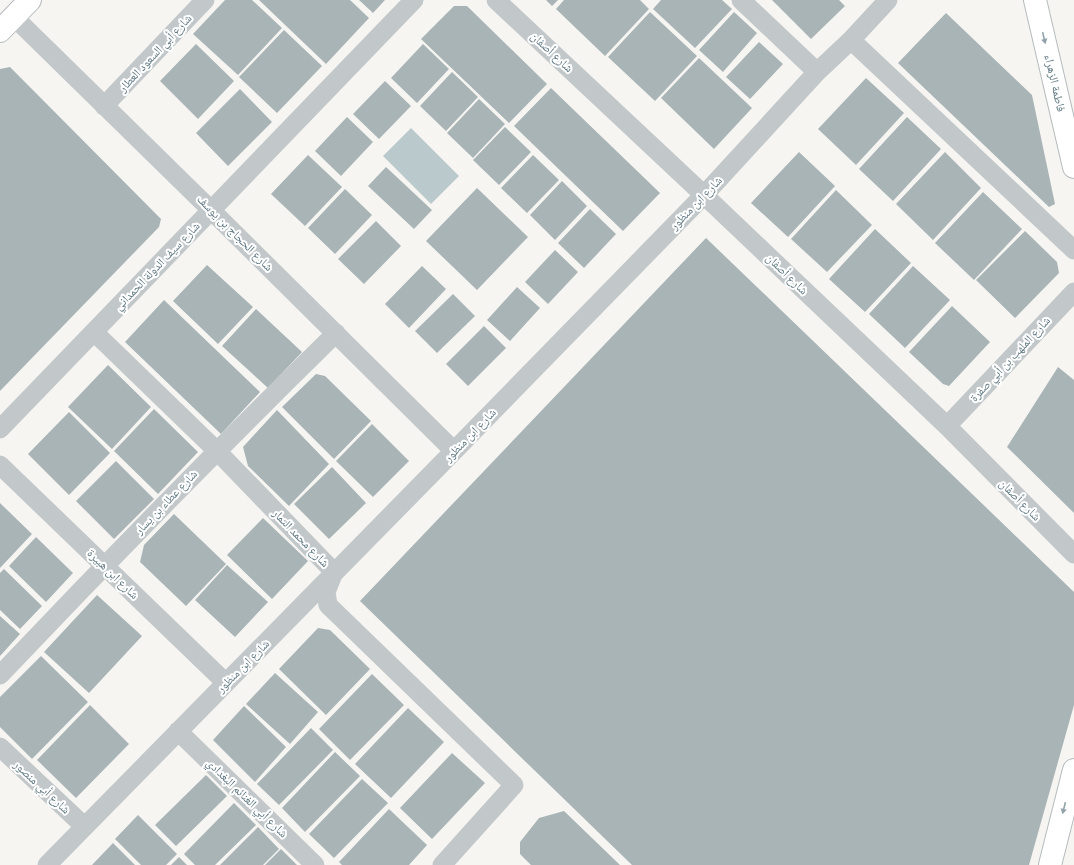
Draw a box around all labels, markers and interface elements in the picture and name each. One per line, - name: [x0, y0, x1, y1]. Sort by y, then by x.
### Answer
- street label: شارع أبي السعود العطار: [114, 11, 197, 98]
- street label: شارع أصفان: [527, 28, 577, 76]
- one-way arrow: [1042, 32, 1048, 44]
- street label: فاطمة الزهراء: [1041, 53, 1069, 113]
- street label: شارع ابن منظور: [666, 173, 726, 234]
- street label: شارع الحجاج بن يوسف: [193, 191, 277, 275]
- street label: شارع سيف الدولة الحمداني: [111, 218, 205, 315]
- street label: شارع أصفان: [762, 250, 812, 298]
- street label: شارع الملهب بن أبي صفرة: [966, 313, 1055, 407]
- street label: شارع ابن منظور: [440, 405, 500, 466]
- street label: شارع عطاء بن يسار: [130, 466, 201, 538]
- street label: شارع أصفان: [996, 476, 1044, 524]
- street label: شارع محمد التمار: [268, 505, 333, 571]
- street label: شارع ابن هبيرة: [84, 545, 142, 603]
- street label: شارع ابن منظور: [212, 636, 273, 697]
- street label: شارع أبي الغنائم البغدادي: [201, 755, 291, 843]
- street label: شارع أبي منصور: [8, 756, 74, 819]
- one-way arrow: [1061, 802, 1067, 814]

